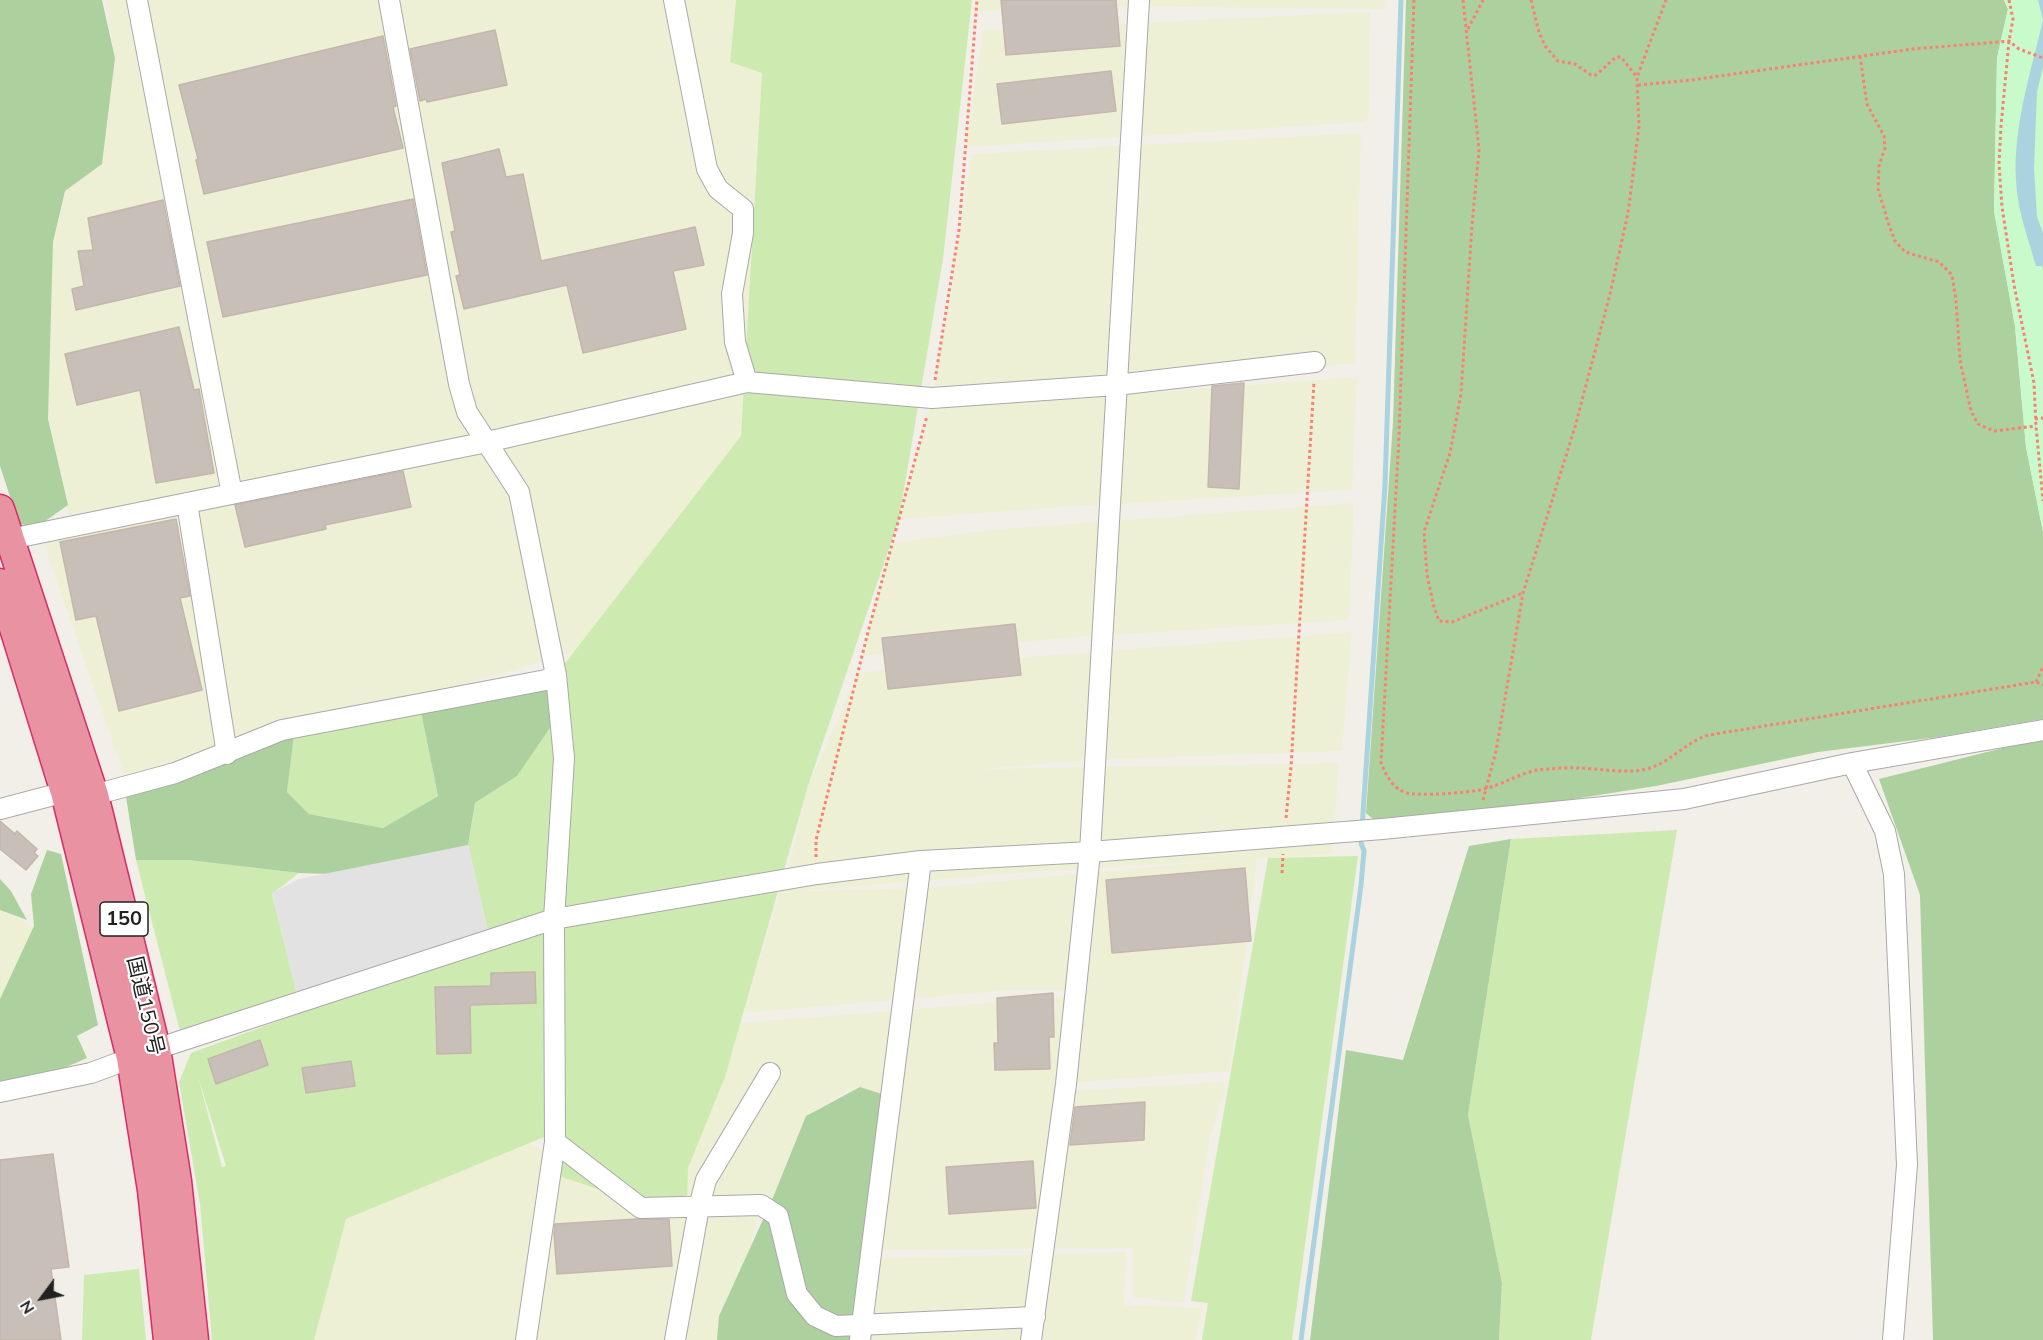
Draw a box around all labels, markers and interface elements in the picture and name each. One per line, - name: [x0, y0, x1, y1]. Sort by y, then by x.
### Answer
- road number: 150: [100, 902, 148, 936]
- street label: 国道150号: [121, 954, 169, 1058]
- north arrow: [12, 1268, 72, 1328]
- text: N: [15, 1297, 38, 1318]

